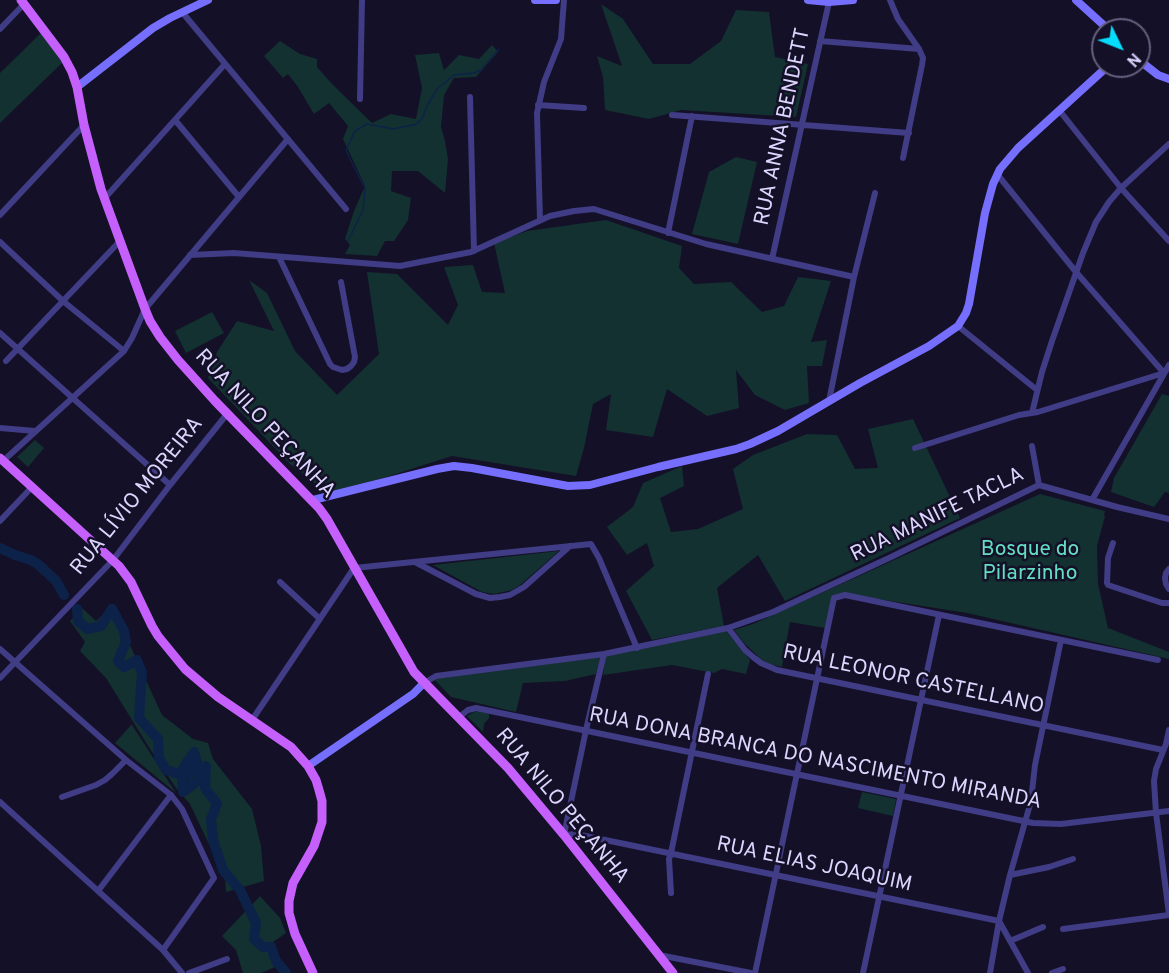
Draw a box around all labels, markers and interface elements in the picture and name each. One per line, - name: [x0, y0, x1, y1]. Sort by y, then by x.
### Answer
- north arrow: [1091, 18, 1151, 78]
- street label: RUA ANNA BENDETT: [751, 26, 817, 228]
- text: N: [1121, 48, 1144, 70]
- street label: RUA NILO PEÇANHA: [188, 345, 340, 505]
- street label: RUA LÍVIO MOREIRA: [67, 413, 209, 581]
- street label: RUA MANIFE TACLA: [847, 463, 1029, 569]
- park label: Bosque do Pilarzinho: [981, 538, 1079, 588]
- street label: RUA LEONOR CASTELLANO: [780, 641, 1046, 721]
- street label: RUA DONA BRANCA DO NASCIMENTO MIRANDA: [587, 704, 1043, 816]
- street label: RUA NILO PEÇANHA: [489, 724, 633, 890]
- street label: RUA ELIAS JOAQUIM: [714, 833, 914, 899]

